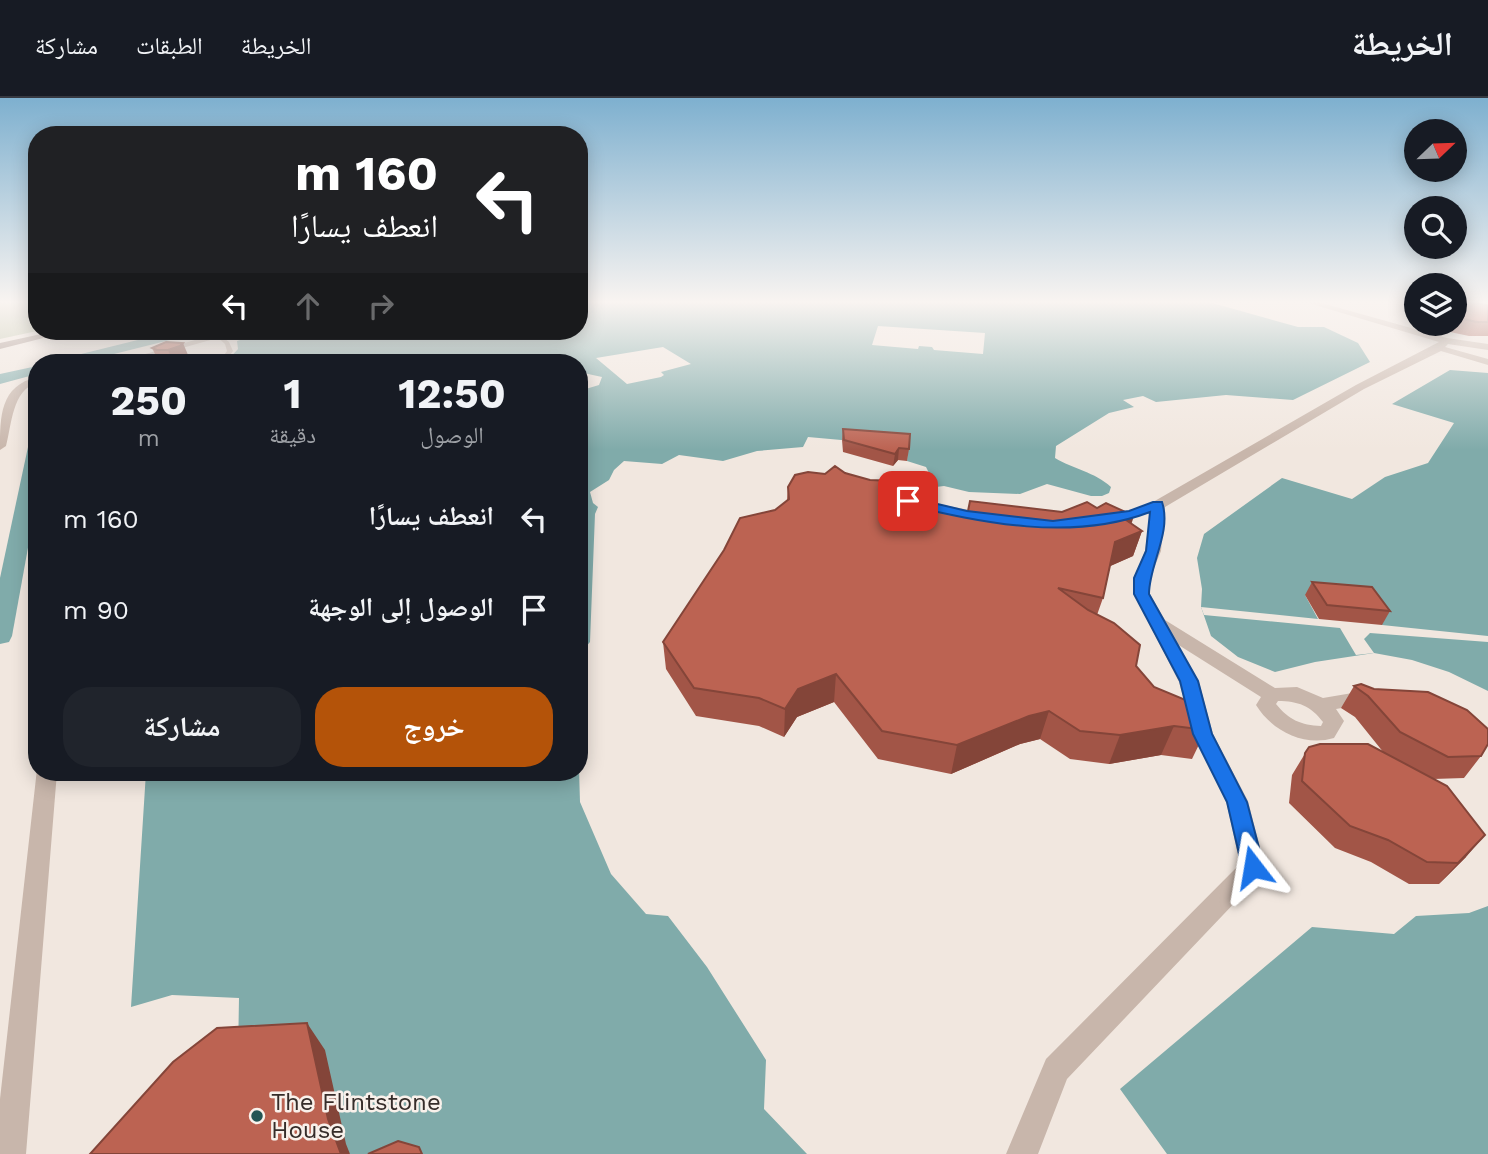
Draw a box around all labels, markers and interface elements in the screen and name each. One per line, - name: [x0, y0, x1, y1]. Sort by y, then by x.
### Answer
- text: الخريطة: [1352, 24, 1453, 63]
- text: مشاركة: [35, 32, 98, 60]
- text: الطبقات: [136, 32, 203, 60]
- text: الخريطة: [241, 32, 311, 60]
- north arrow: [1404, 119, 1466, 182]
- map controls: [1404, 119, 1467, 336]
- text: 160 m: [295, 144, 438, 202]
- icon: left: [462, 154, 553, 245]
- button: search: [1404, 196, 1467, 259]
- text: انعطف يسارًا: [291, 207, 438, 245]
- button: layers: [1404, 273, 1467, 336]
- icon: left: [216, 287, 254, 325]
- icon: ahead: [289, 287, 327, 325]
- icon: right: [362, 287, 400, 325]
- text: 1: [284, 369, 302, 418]
- text: 12:50: [398, 369, 506, 418]
- text: 250: [110, 376, 187, 425]
- text: دقيقة: [269, 422, 316, 449]
- text: الوصول: [420, 422, 484, 449]
- text: m: [138, 425, 160, 452]
- pin: [878, 471, 938, 531]
- icon: arrive: [889, 482, 927, 520]
- icon: left: [515, 500, 553, 538]
- text: انعطف يسارًا: [369, 501, 494, 531]
- text: 160 m: [63, 504, 139, 534]
- icon: arrive: [515, 591, 553, 629]
- text: الوصول إلى الوجهة: [308, 592, 494, 622]
- text: 90 m: [63, 595, 129, 625]
- button: مشاركة: [63, 687, 301, 767]
- button: خروج: [315, 687, 553, 767]
- position arrow: [1216, 830, 1290, 904]
- place label: The Flintstone House: [271, 1088, 441, 1144]
- marker: The Flintstone House: [249, 1108, 265, 1124]

